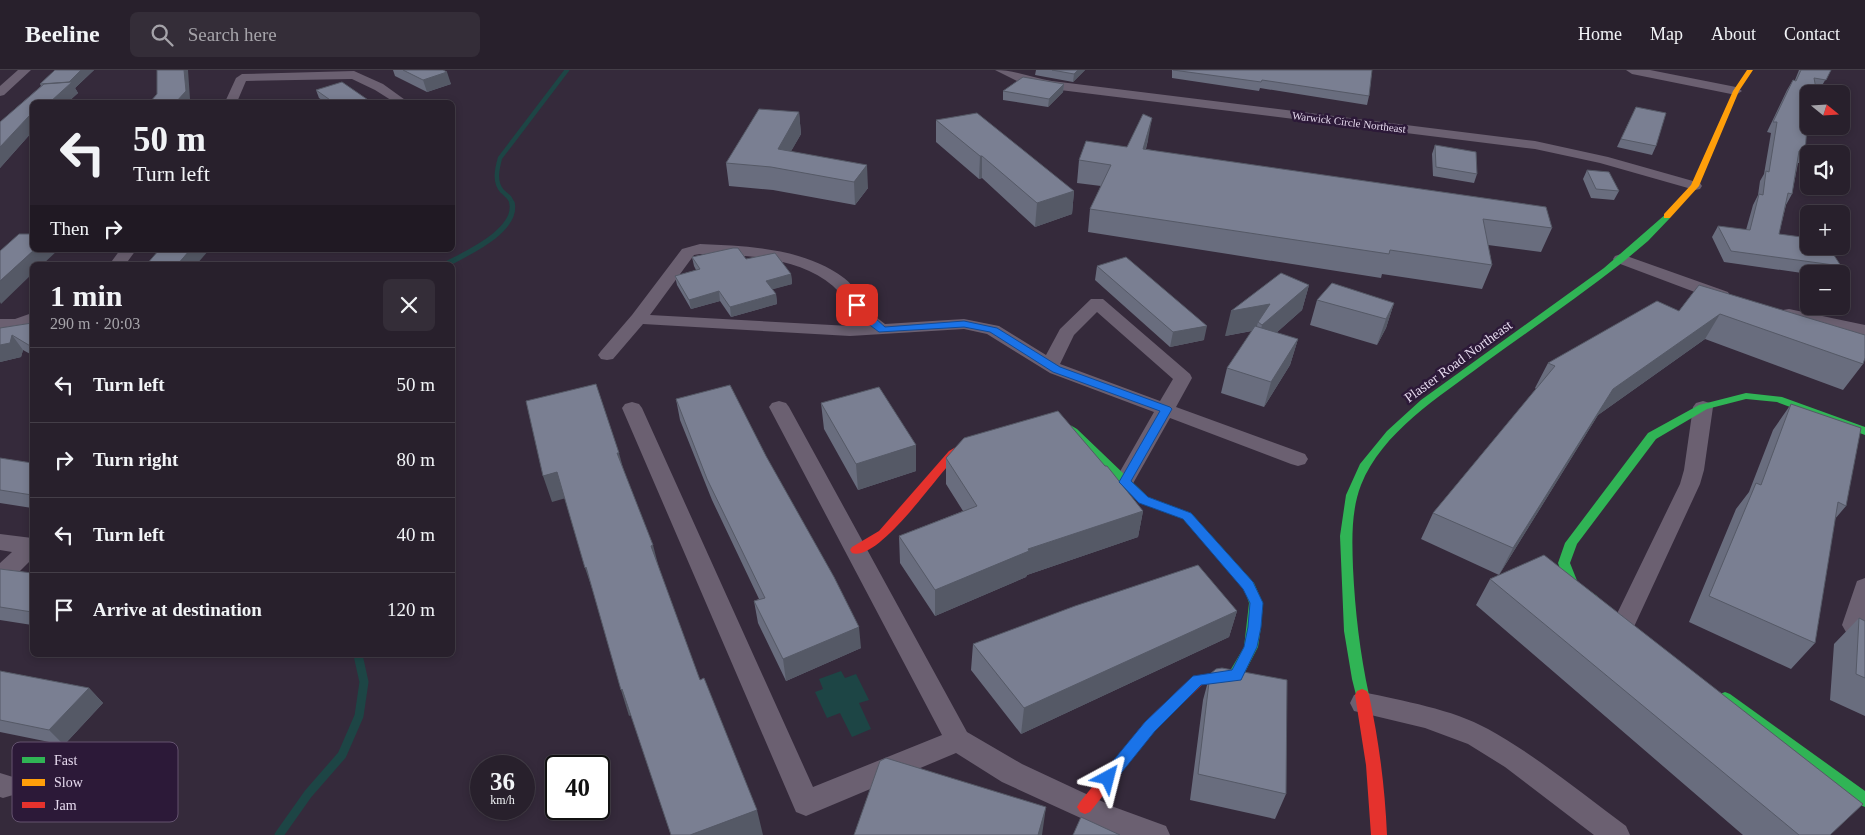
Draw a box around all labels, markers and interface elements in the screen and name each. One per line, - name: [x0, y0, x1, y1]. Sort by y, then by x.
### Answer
- search box: [130, 12, 480, 57]
- text: Beeline: [25, 21, 100, 47]
- icon: search: [148, 21, 176, 49]
- text: Search here: [188, 24, 277, 45]
- text: Home: [1578, 24, 1622, 44]
- text: Map: [1650, 24, 1683, 44]
- text: About: [1711, 24, 1756, 44]
- text: Contact: [1784, 24, 1840, 44]
- north arrow: [1800, 85, 1850, 135]
- map controls: [1800, 85, 1850, 315]
- street label: Warwick Circle Northeast: [1291, 109, 1407, 135]
- icon: left: [50, 120, 115, 185]
- text: 50 m: [133, 120, 206, 159]
- button: sound: [1800, 145, 1850, 195]
- text: Turn left: [133, 161, 210, 186]
- button: +: [1800, 205, 1850, 255]
- icon: right: [99, 215, 127, 243]
- text: Then: [50, 218, 89, 239]
- button: −: [1800, 265, 1850, 315]
- text: 1 min: [50, 279, 123, 312]
- button: close: [383, 279, 435, 331]
- pin: [836, 284, 878, 326]
- icon: arrive: [843, 291, 871, 319]
- text: 290 m · 20:03: [50, 315, 140, 332]
- street label: Plaster Road Northeast: [1402, 317, 1515, 405]
- icon: left: [50, 371, 78, 399]
- text: Turn left: [93, 374, 165, 395]
- text: 50 m: [396, 374, 435, 395]
- icon: right: [50, 446, 78, 474]
- text: Turn right: [93, 449, 178, 470]
- text: 80 m: [396, 449, 435, 470]
- icon: left: [50, 521, 78, 549]
- text: Turn left: [93, 524, 165, 545]
- text: 40 m: [396, 524, 435, 545]
- icon: arrive: [50, 596, 78, 624]
- text: Arrive at destination: [93, 599, 262, 620]
- text: 120 m: [387, 599, 435, 620]
- legend: [12, 742, 178, 822]
- position arrow: [1081, 751, 1133, 803]
- text: Fast: [54, 753, 77, 768]
- speed limit sign: 40: [545, 755, 610, 820]
- text: 36: [490, 768, 515, 795]
- text: Slow: [54, 775, 84, 790]
- text: km/h: [490, 793, 515, 807]
- text: Jam: [54, 798, 77, 813]

